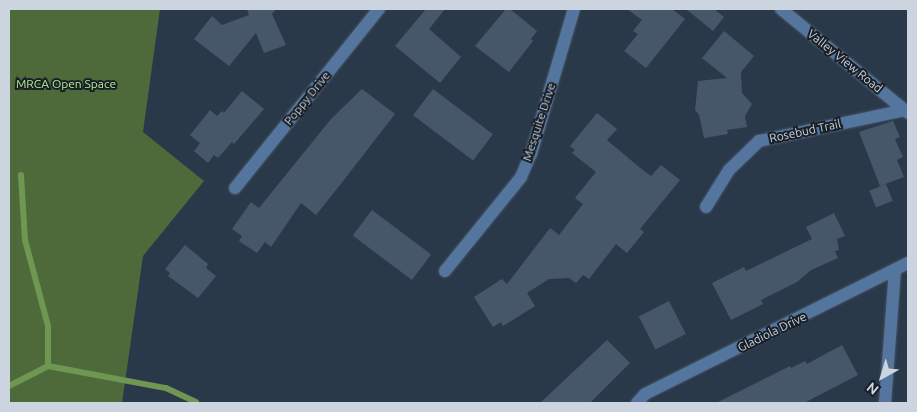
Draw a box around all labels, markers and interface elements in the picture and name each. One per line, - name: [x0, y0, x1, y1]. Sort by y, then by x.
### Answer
- street label: Valley View Road: [805, 26, 885, 96]
- street label: Poppy Drive: [281, 68, 333, 128]
- park label: MRCA Open Space: [16, 77, 116, 91]
- street label: Mesquite Drive: [520, 81, 558, 163]
- street label: Rosebud Trail: [768, 116, 842, 146]
- street label: Gladiola Drive: [735, 309, 809, 355]
- north arrow: [857, 352, 907, 402]
- text: N: [863, 379, 882, 398]

